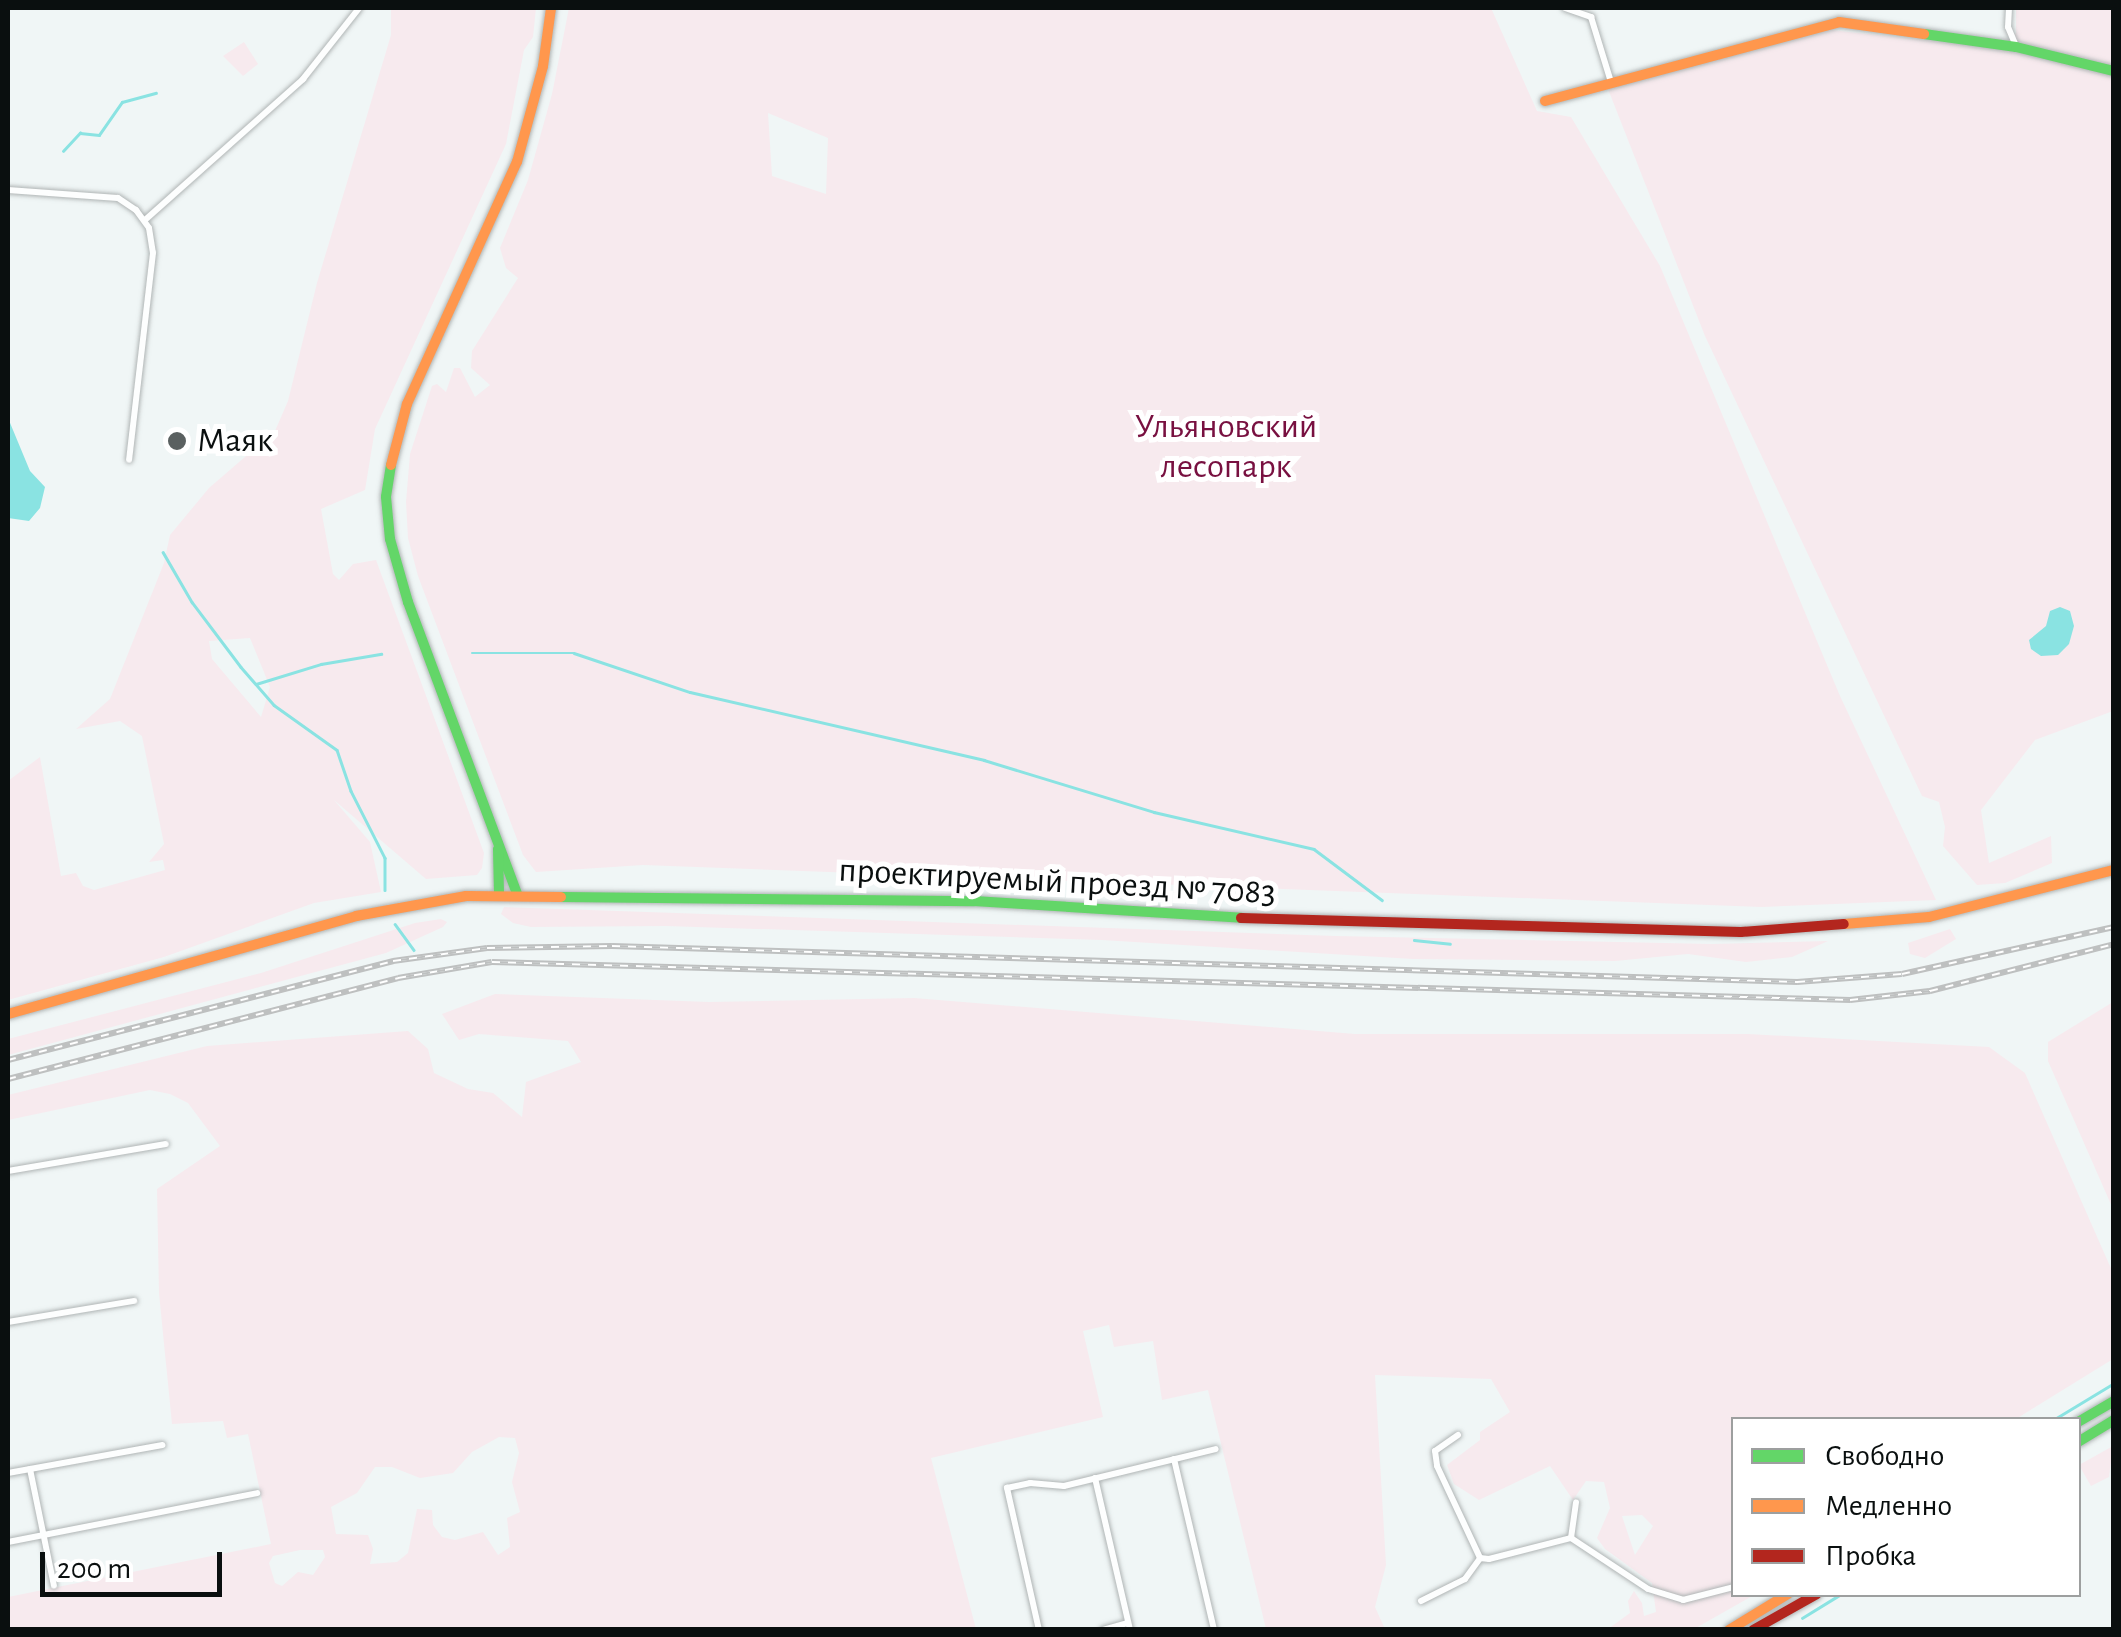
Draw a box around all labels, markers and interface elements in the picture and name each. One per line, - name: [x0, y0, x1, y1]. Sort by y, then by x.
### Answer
- park label: Ульяновский лесопарк: [1135, 406, 1317, 488]
- place label: Маяк: [197, 420, 273, 462]
- marker: Маяк: [166, 430, 188, 452]
- street label: проектируемый проезд № 7083: [837, 850, 1277, 914]
- legend: [1731, 1417, 2081, 1597]
- text: Свободно: [1825, 1441, 1944, 1471]
- text: Медленно: [1825, 1491, 1952, 1521]
- scale bar: [45, 1532, 228, 1594]
- text: Пробка: [1825, 1541, 1916, 1571]
- text: 200 m: [57, 1554, 131, 1584]

